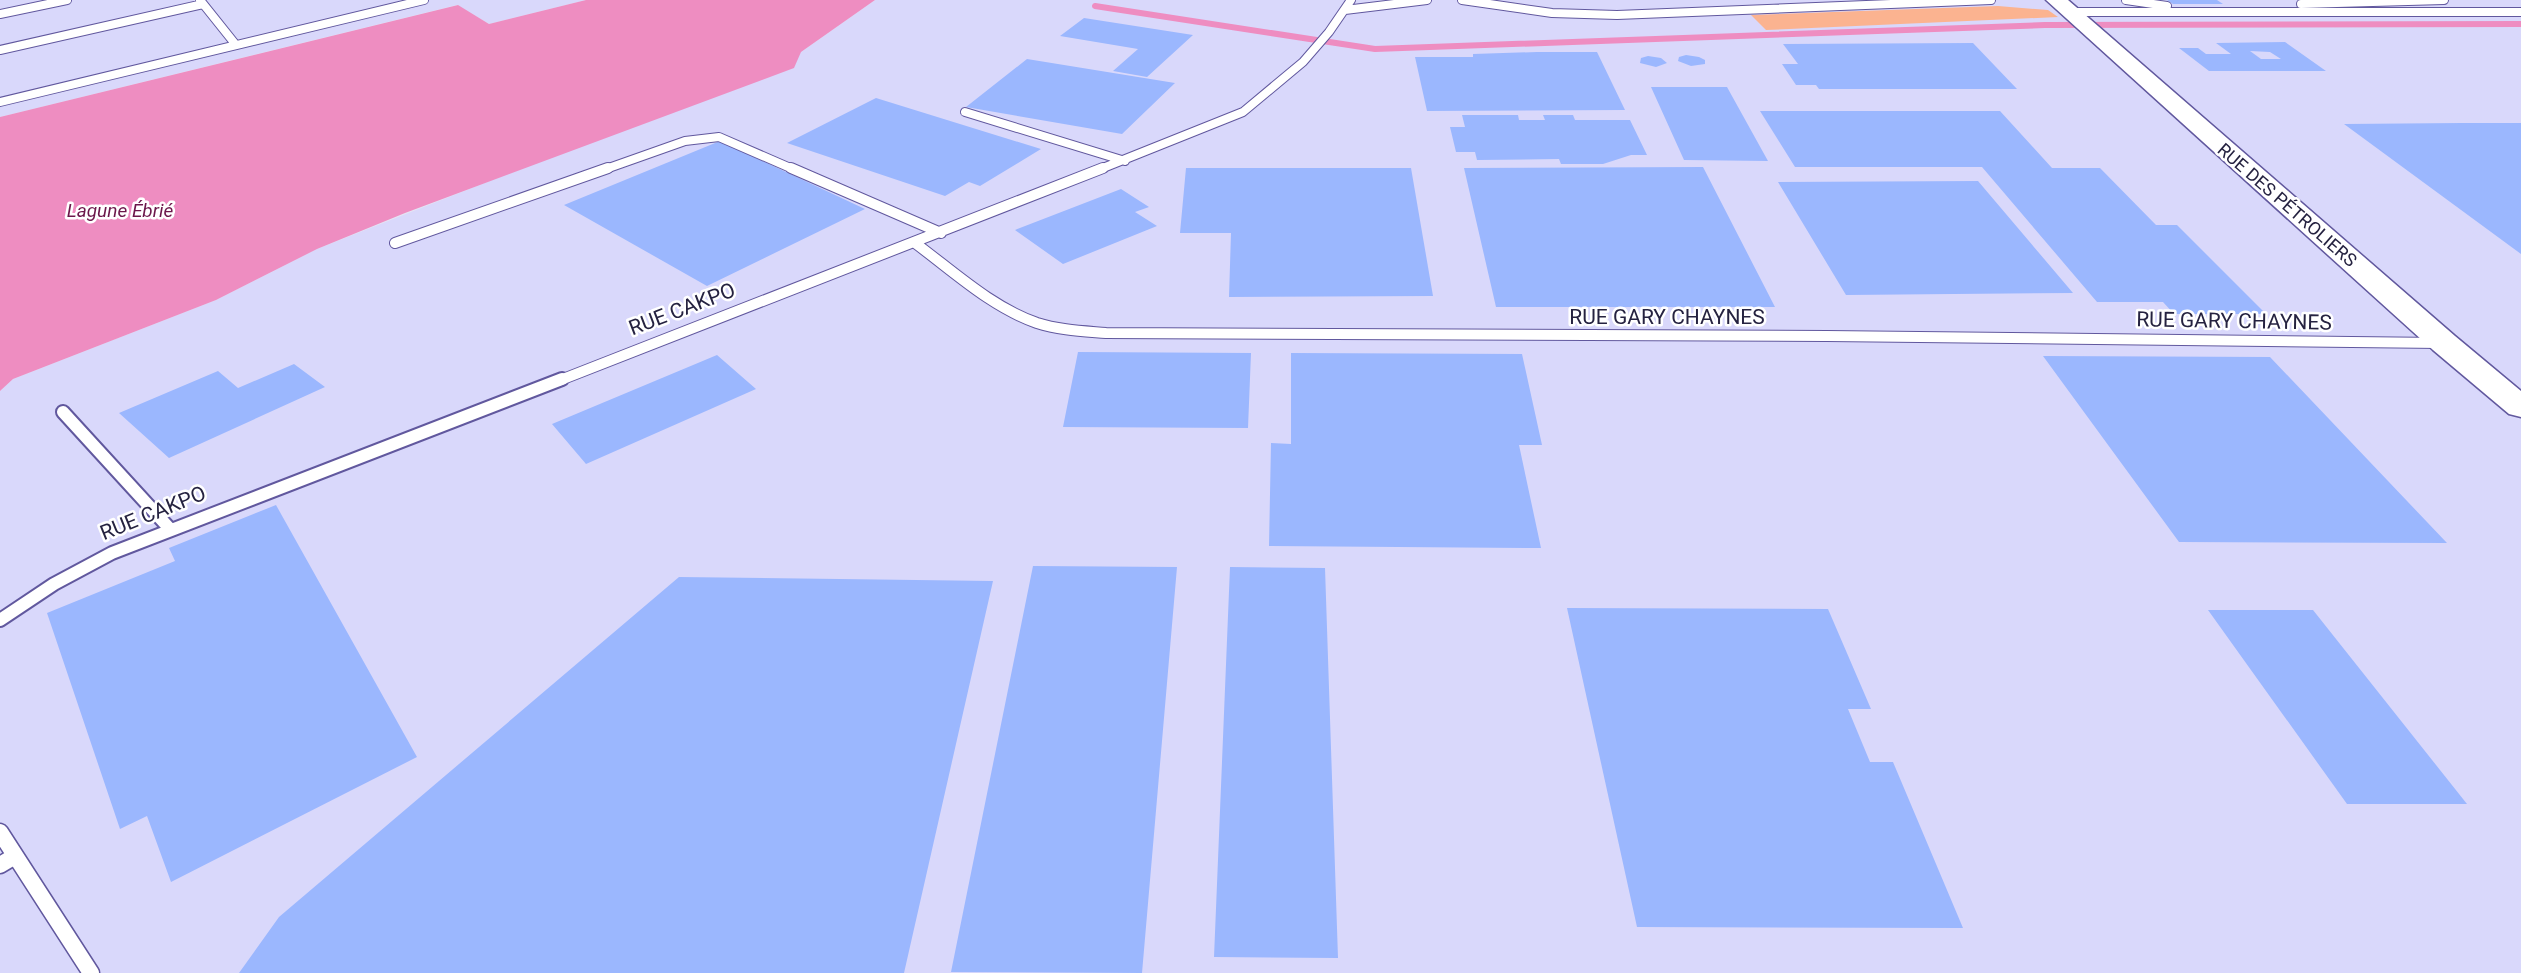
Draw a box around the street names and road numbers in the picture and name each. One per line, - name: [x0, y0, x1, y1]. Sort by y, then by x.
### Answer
- street label: RUE DES PÉTROLIERS: [2214, 139, 2361, 271]
- street label: RUE CAKPO: [625, 278, 739, 340]
- street label: RUE GARY CHAYNES: [1569, 305, 1765, 329]
- street label: RUE GARY CHAYNES: [2136, 307, 2332, 335]
- street label: RUE CAKPO: [97, 481, 209, 545]

